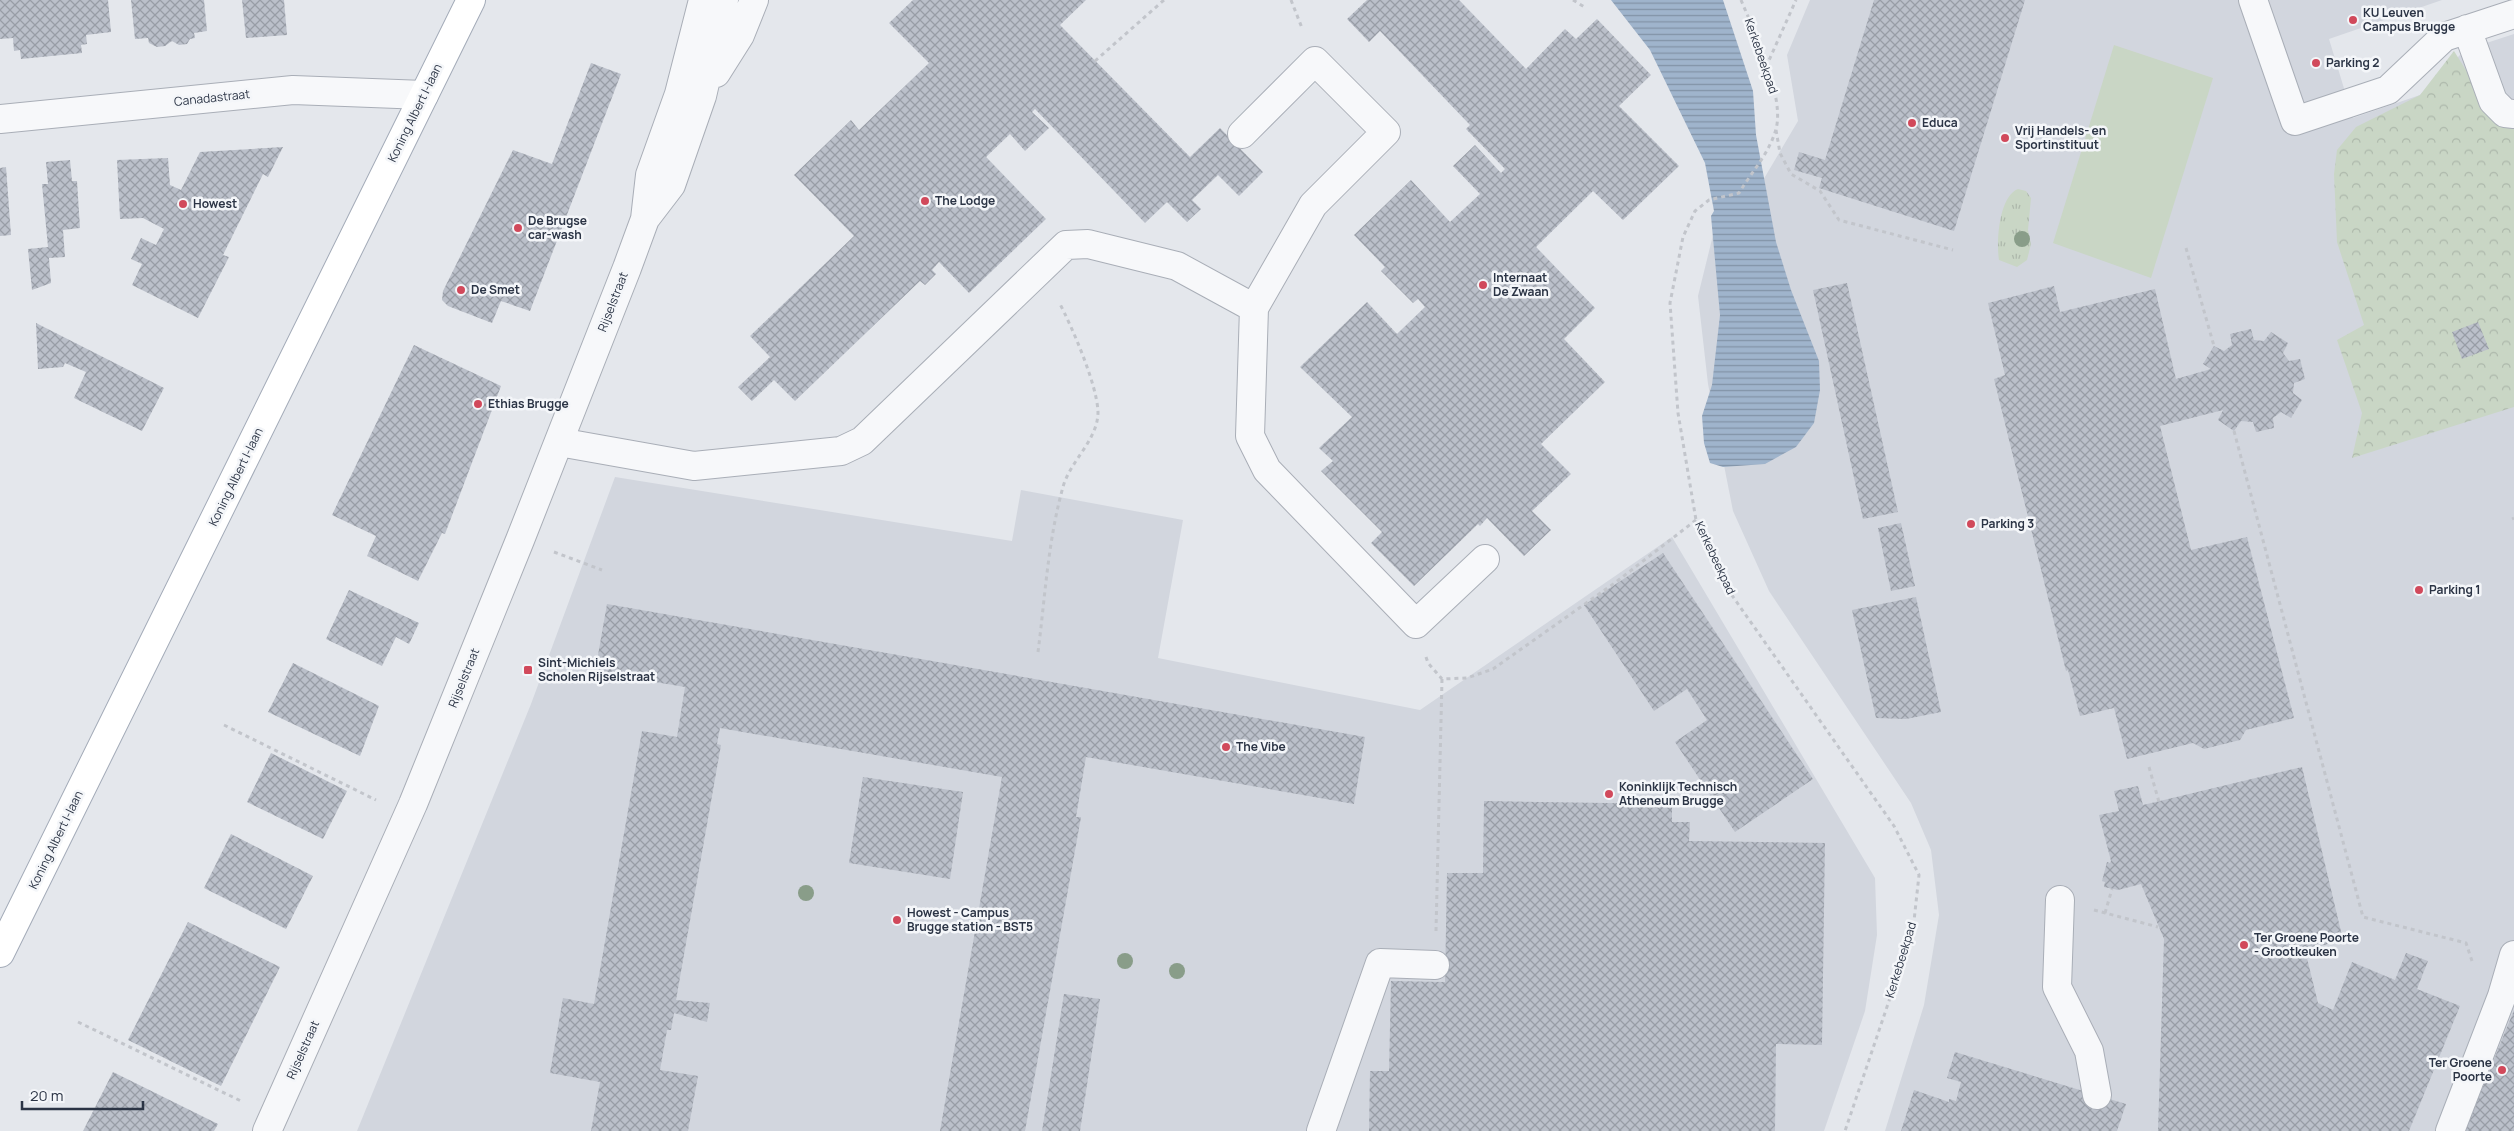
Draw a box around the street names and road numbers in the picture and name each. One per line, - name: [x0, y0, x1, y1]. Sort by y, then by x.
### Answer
- street label: Kerkebeekpad: [1741, 16, 1782, 96]
- street label: Koning Albert I-laan: [383, 61, 446, 165]
- street label: Canadastraat: [173, 85, 251, 110]
- street label: Rijselstraat: [593, 269, 632, 334]
- street label: Koning Albert I-laan: [204, 425, 267, 529]
- street label: Kerkebeekpad: [1691, 518, 1740, 597]
- street label: Rijselstraat: [444, 645, 483, 710]
- street label: Koning Albert I-laan: [24, 788, 87, 892]
- street label: Kerkebeekpad: [1881, 920, 1920, 1000]
- street label: Rijselstraat: [282, 1017, 323, 1082]

